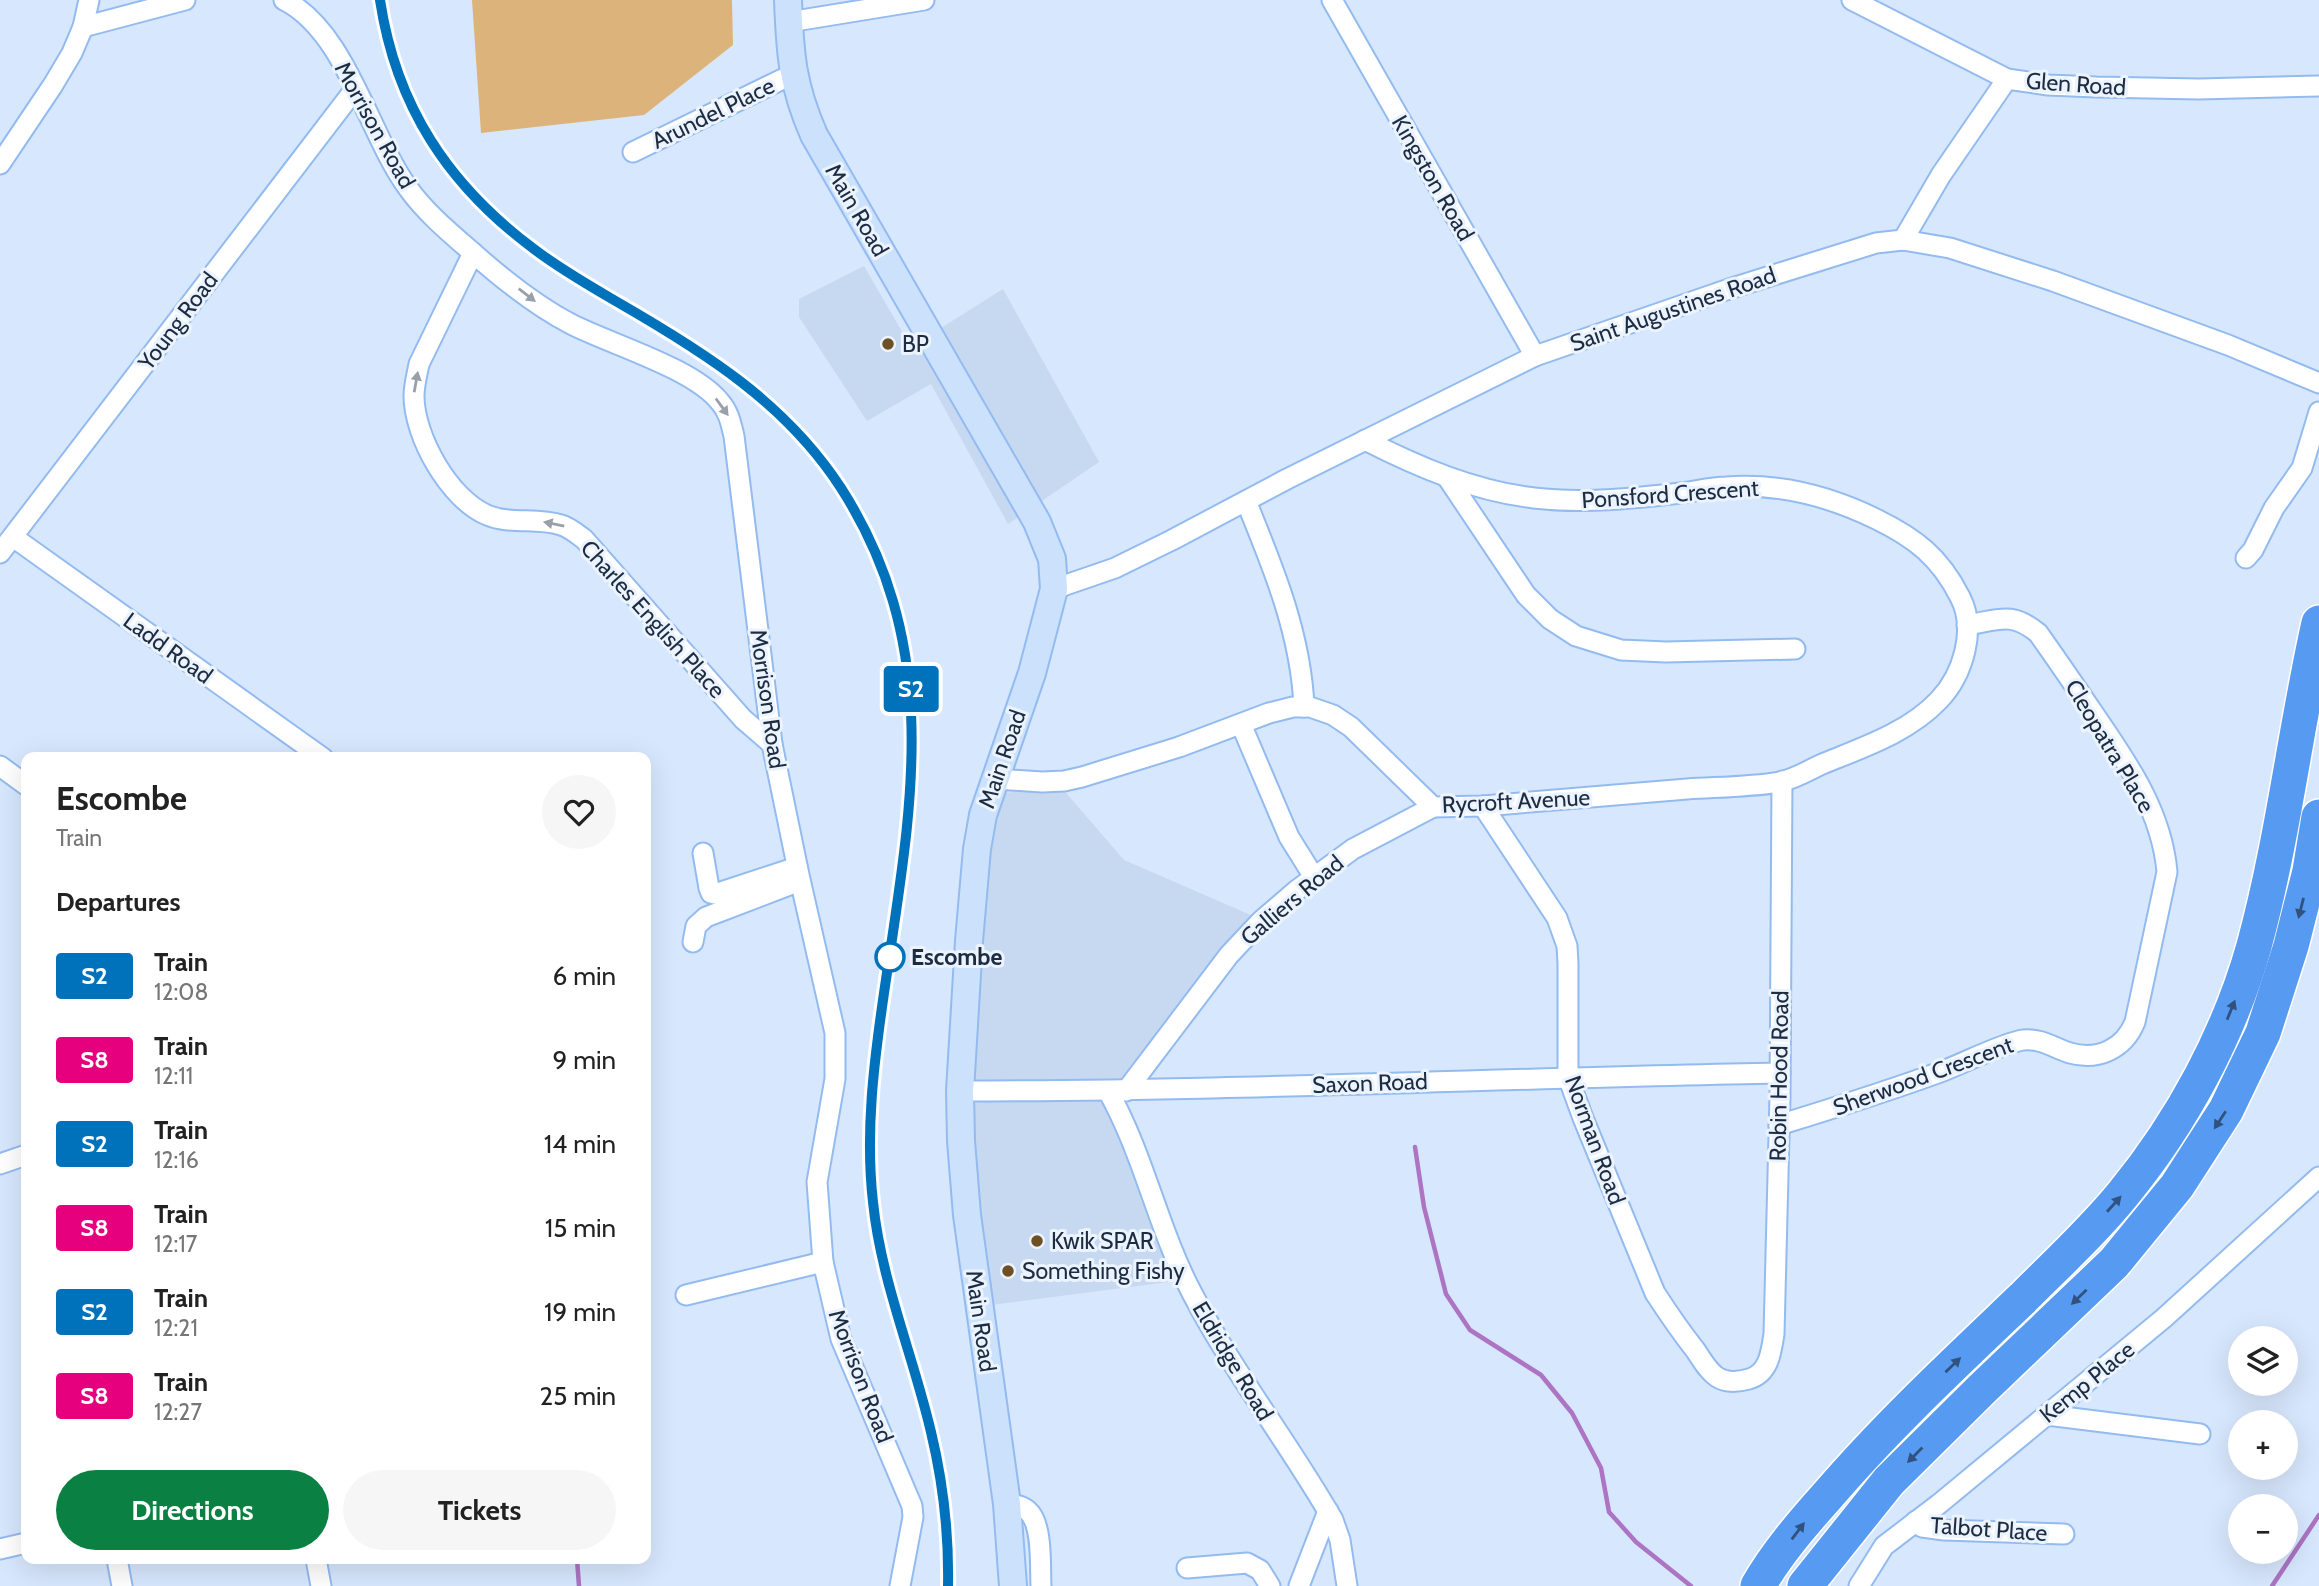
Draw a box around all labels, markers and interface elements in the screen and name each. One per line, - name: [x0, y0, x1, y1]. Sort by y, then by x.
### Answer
- street label: Morrison Road: [329, 57, 421, 193]
- street label: Glen Road: [2025, 67, 2127, 101]
- street label: Arundel Place: [647, 71, 779, 155]
- street label: Kingston Road: [1386, 110, 1480, 246]
- street label: Main Road: [819, 159, 895, 261]
- street label: Saint Augustines Road: [1566, 261, 1780, 357]
- street label: Young Road: [132, 267, 224, 376]
- one-way arrow: [518, 287, 536, 301]
- place label: BP: [902, 330, 929, 358]
- marker: BP: [880, 336, 896, 352]
- one-way arrow: [411, 371, 422, 393]
- one-way arrow: [715, 398, 729, 416]
- street label: Ponsford Crescent: [1580, 474, 1760, 514]
- one-way arrow: [542, 518, 564, 529]
- street label: Charles English Place: [575, 534, 731, 704]
- street label: Ladd Road: [118, 606, 218, 690]
- street label: Morrison Road: [744, 627, 792, 771]
- line badge: S2: [880, 666, 942, 712]
- text: S2: [898, 674, 924, 703]
- street label: Cleopatra Place: [2059, 674, 2161, 818]
- street label: Main Road: [972, 706, 1032, 812]
- button: heart: [542, 775, 616, 849]
- text: Escombe: [56, 778, 187, 818]
- street label: Rycroft Avenue: [1441, 783, 1591, 819]
- text: Train: [56, 824, 102, 852]
- street label: Galliers Road: [1235, 849, 1349, 951]
- text: Departures: [56, 886, 180, 918]
- one-way arrow: [2295, 897, 2306, 919]
- marker: Escombe: [875, 942, 905, 972]
- place label: Escombe: [911, 943, 1002, 971]
- text: Train: [154, 946, 208, 978]
- text: 6 min: [553, 960, 616, 992]
- text: S2: [81, 961, 108, 990]
- text: 12:08: [154, 978, 208, 1006]
- street label: Robin Hood Road: [1764, 990, 1794, 1162]
- one-way arrow: [2226, 1000, 2237, 1021]
- text: Train: [154, 1030, 208, 1062]
- street label: Sherwood Crescent: [1829, 1030, 2017, 1122]
- text: 9 min: [553, 1044, 616, 1076]
- text: S8: [80, 1045, 109, 1074]
- text: 12:11: [154, 1062, 193, 1090]
- street label: Saxon Road: [1312, 1067, 1428, 1099]
- street label: Norman Road: [1559, 1072, 1631, 1208]
- one-way arrow: [2214, 1110, 2227, 1129]
- text: Train: [154, 1114, 208, 1146]
- text: 14 min: [544, 1128, 616, 1160]
- text: S2: [81, 1129, 108, 1158]
- text: 12:16: [154, 1146, 199, 1174]
- one-way arrow: [2106, 1195, 2122, 1213]
- text: Train: [154, 1198, 208, 1230]
- text: 15 min: [545, 1212, 616, 1244]
- text: S8: [80, 1213, 109, 1242]
- place label: Kwik SPAR: [1051, 1227, 1154, 1255]
- text: 12:17: [154, 1230, 197, 1258]
- marker: Kwik SPAR: [1029, 1233, 1045, 1249]
- place label: Something Fishy: [1022, 1257, 1185, 1285]
- marker: Something Fishy: [1000, 1263, 1016, 1279]
- street label: Main Road: [960, 1268, 1002, 1374]
- text: Train: [154, 1282, 208, 1314]
- one-way arrow: [2071, 1288, 2088, 1304]
- text: 19 min: [544, 1296, 616, 1328]
- street label: Eldridge Road: [1186, 1296, 1280, 1426]
- text: S2: [81, 1297, 108, 1326]
- street label: Morrison Road: [823, 1305, 899, 1447]
- text: 12:21: [154, 1314, 198, 1342]
- map controls: [2228, 1326, 2298, 1564]
- button: layers: [2228, 1326, 2298, 1396]
- street label: Kemp Place: [2034, 1335, 2140, 1429]
- one-way arrow: [1944, 1358, 1961, 1374]
- text: Train: [154, 1366, 208, 1398]
- text: 25 min: [540, 1380, 616, 1412]
- text: S8: [80, 1381, 109, 1410]
- text: 12:27: [154, 1398, 202, 1426]
- button: +: [2228, 1410, 2298, 1480]
- one-way arrow: [1908, 1446, 1924, 1463]
- button: Directions: [56, 1470, 329, 1550]
- button: Tickets: [343, 1470, 616, 1550]
- button: −: [2228, 1494, 2298, 1564]
- street label: Talbot Place: [1930, 1511, 2049, 1547]
- one-way arrow: [1790, 1522, 1804, 1540]

